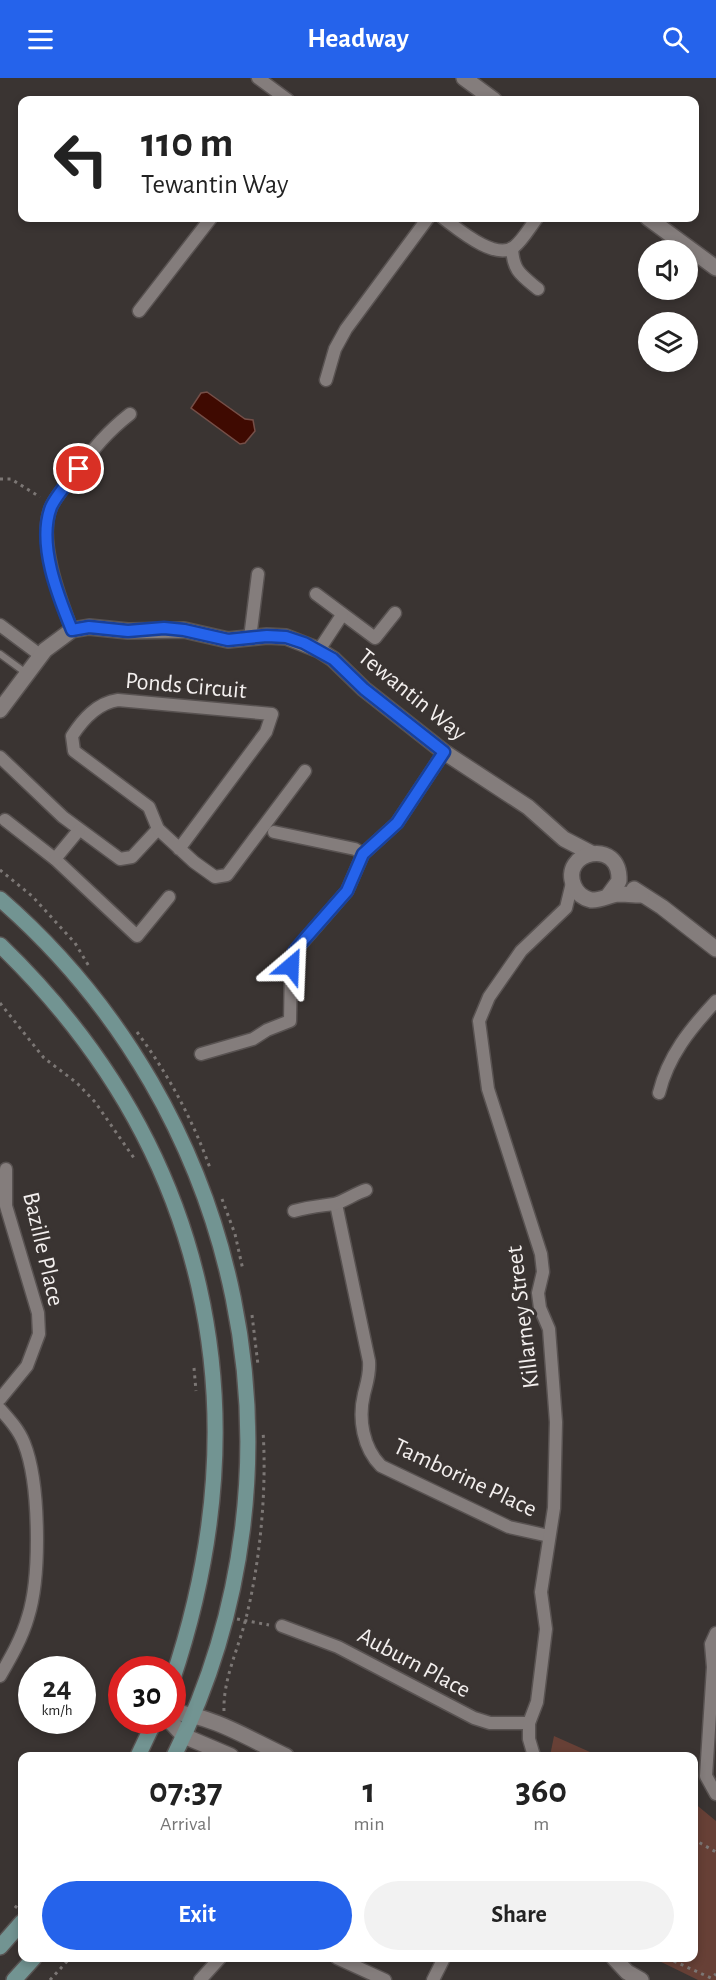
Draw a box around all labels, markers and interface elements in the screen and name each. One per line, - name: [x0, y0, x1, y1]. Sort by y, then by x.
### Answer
- icon: menu: [24, 23, 57, 56]
- icon: search: [659, 23, 692, 56]
- text: Headway: [307, 25, 409, 52]
- icon: left: [42, 120, 120, 198]
- text: 110 m: [141, 122, 233, 164]
- text: Tewantin Way: [141, 171, 289, 198]
- map controls: [638, 240, 698, 372]
- button: sound: [638, 240, 698, 300]
- button: layers: [638, 312, 698, 372]
- pin: [53, 443, 104, 494]
- icon: arrive: [62, 452, 95, 485]
- street label: Tewantin Way: [353, 644, 471, 746]
- street label: Ponds Circuit: [124, 669, 248, 703]
- position arrow: [259, 934, 323, 998]
- street label: Bazille Place: [18, 1190, 68, 1308]
- street label: Killarney Street: [502, 1244, 544, 1390]
- street label: Tamborine Place: [390, 1434, 540, 1522]
- street label: Auburn Place: [354, 1623, 474, 1703]
- speed limit sign: 30: [108, 1656, 186, 1734]
- text: 24: [42, 1673, 72, 1703]
- text: km/h: [42, 1703, 72, 1718]
- text: 07:37: [149, 1773, 223, 1809]
- text: 1: [362, 1773, 375, 1809]
- text: 360: [515, 1773, 567, 1809]
- text: Arrival: [160, 1814, 211, 1834]
- text: min: [353, 1814, 385, 1834]
- text: m: [533, 1814, 549, 1834]
- button: Exit: [42, 1881, 352, 1950]
- button: Share: [364, 1881, 674, 1950]

